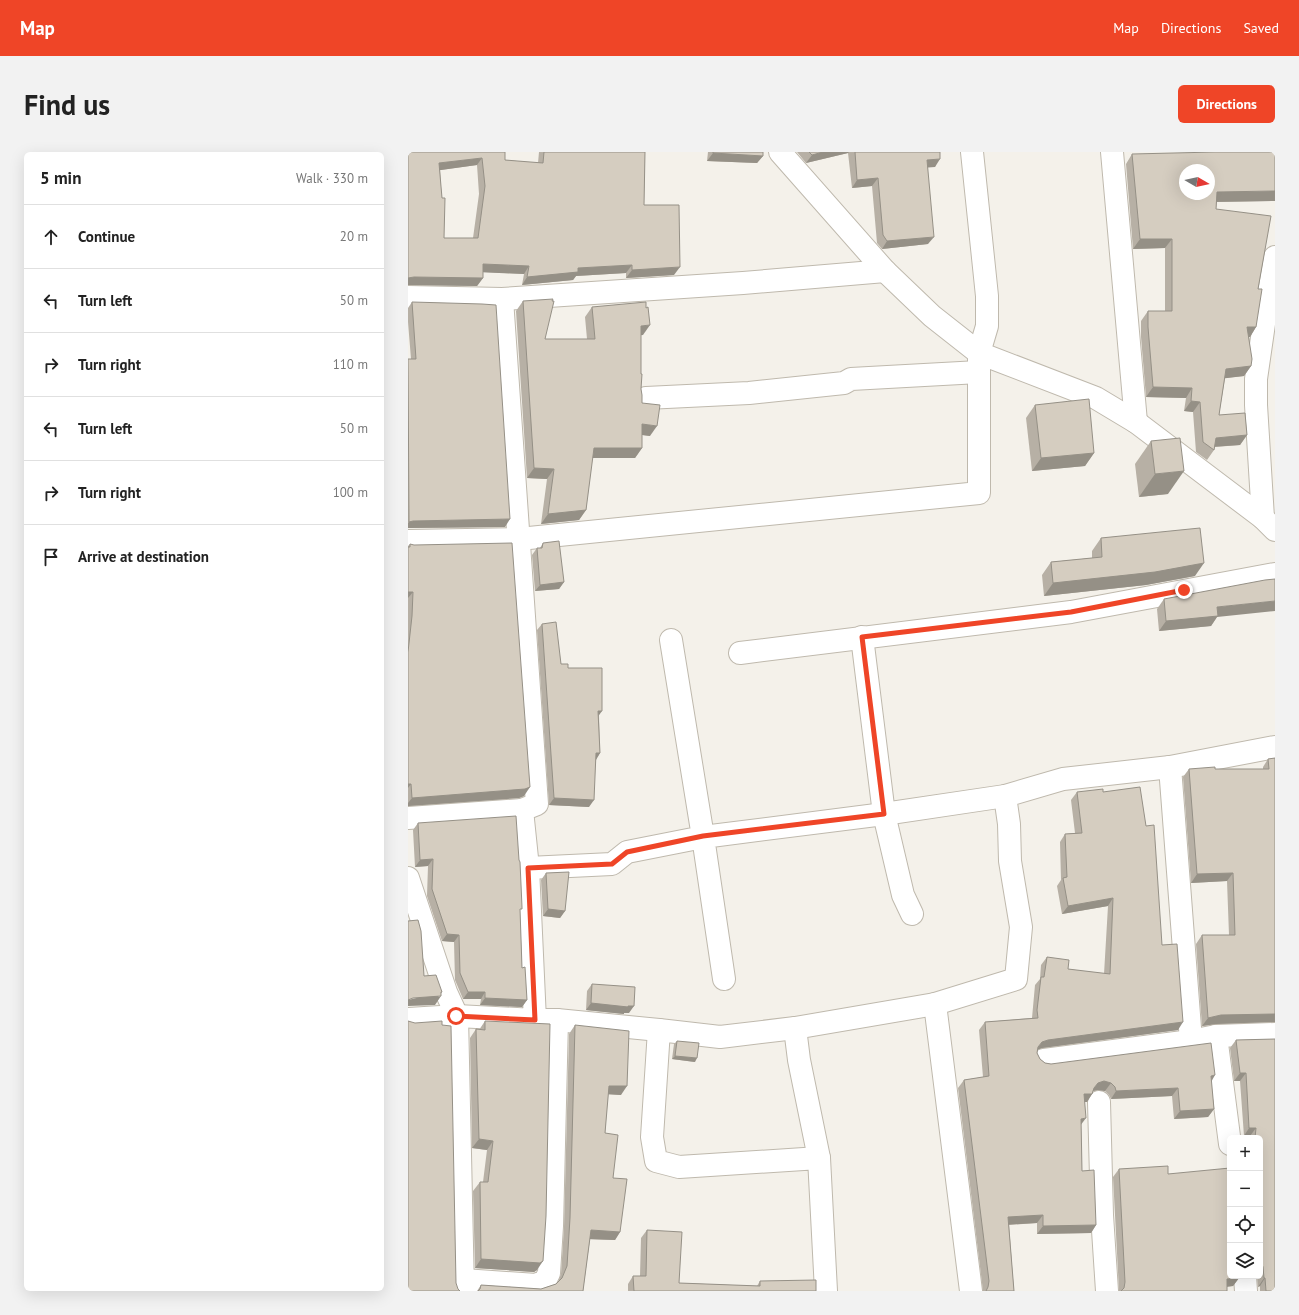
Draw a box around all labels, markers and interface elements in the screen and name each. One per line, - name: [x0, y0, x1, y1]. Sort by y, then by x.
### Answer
- text: Map: [20, 16, 55, 40]
- text: Map: [1113, 19, 1139, 37]
- text: Directions: [1161, 19, 1221, 37]
- text: Saved: [1243, 19, 1279, 37]
- button: Directions: [1178, 85, 1275, 123]
- text: Find us: [24, 86, 110, 123]
- north arrow: [1179, 164, 1215, 200]
- text: 5 min: [40, 167, 81, 189]
- text: Walk · 330 m: [296, 170, 368, 187]
- icon: ahead: [40, 226, 62, 248]
- text: Continue: [78, 227, 135, 246]
- text: 20 m: [340, 228, 368, 245]
- icon: left: [40, 290, 62, 312]
- text: Turn left: [78, 291, 132, 310]
- text: 50 m: [340, 292, 368, 309]
- icon: right: [40, 354, 62, 376]
- text: Turn right: [78, 355, 141, 374]
- text: 110 m: [333, 356, 368, 373]
- icon: left: [40, 418, 62, 440]
- text: Turn left: [78, 419, 132, 438]
- text: 50 m: [340, 420, 368, 437]
- icon: right: [40, 482, 62, 504]
- text: Turn right: [78, 483, 141, 502]
- text: 100 m: [333, 484, 368, 501]
- icon: arrive: [40, 546, 62, 568]
- text: Arrive at destination: [78, 547, 209, 566]
- route end: [1175, 581, 1193, 599]
- route start: [447, 1007, 465, 1025]
- map controls: [1227, 1135, 1263, 1279]
- button: +: [1227, 1135, 1263, 1171]
- button: −: [1227, 1171, 1263, 1207]
- button: locate: [1227, 1207, 1263, 1243]
- button: layers: [1227, 1243, 1263, 1279]

